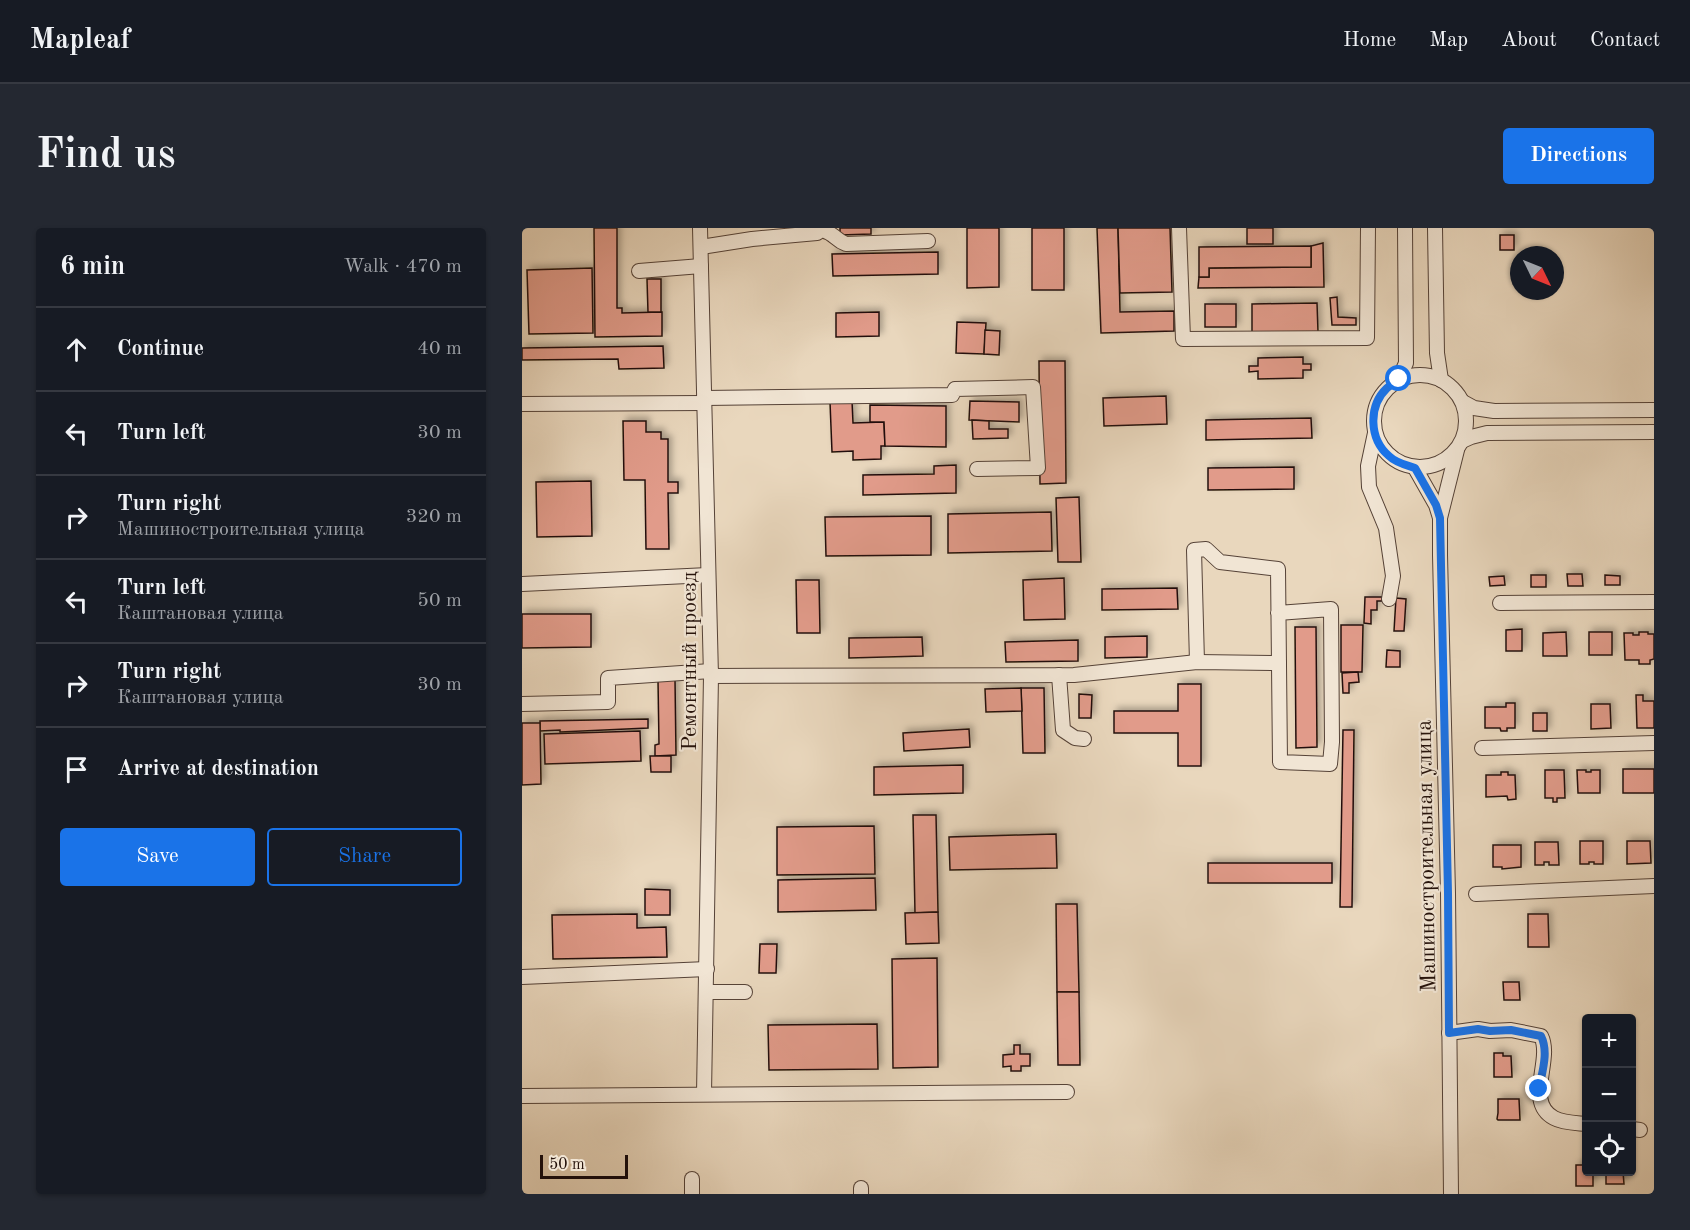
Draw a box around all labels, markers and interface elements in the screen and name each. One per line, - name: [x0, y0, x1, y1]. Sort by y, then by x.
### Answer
- text: Mapleaf: [30, 27, 130, 55]
- text: Home: [1343, 30, 1396, 51]
- text: Map: [1429, 30, 1468, 51]
- text: About: [1501, 30, 1557, 51]
- text: Contact: [1590, 30, 1660, 51]
- button: Directions: [1503, 128, 1654, 184]
- text: Find us: [36, 135, 175, 177]
- north arrow: [1510, 246, 1564, 300]
- text: 6 min: [60, 254, 125, 280]
- text: Walk · 470 m: [343, 257, 462, 277]
- icon: ahead: [60, 333, 93, 366]
- text: Continue: [117, 338, 204, 360]
- text: 40 m: [417, 339, 462, 359]
- route start: [1385, 365, 1411, 391]
- icon: left: [60, 417, 93, 450]
- text: Turn left: [117, 422, 206, 444]
- text: 30 m: [417, 423, 462, 443]
- text: Turn right: [117, 493, 221, 515]
- icon: right: [60, 501, 93, 534]
- text: 320 m: [406, 507, 462, 527]
- text: Машиностроительная улица: [117, 520, 365, 540]
- street label: Ремонтный проезд: [679, 571, 701, 751]
- text: Turn left: [117, 577, 206, 599]
- icon: left: [60, 585, 93, 618]
- text: 50 m: [417, 591, 462, 611]
- text: Каштановая улица: [117, 604, 284, 624]
- text: Turn right: [117, 661, 221, 683]
- icon: right: [60, 669, 93, 702]
- text: 30 m: [417, 675, 462, 695]
- text: Каштановая улица: [117, 688, 284, 708]
- street label: Машиностроительная улица: [1414, 719, 1440, 992]
- icon: arrive: [60, 753, 93, 786]
- text: Arrive at destination: [117, 758, 319, 780]
- button: Save: [60, 828, 255, 886]
- button: Share: [267, 828, 462, 886]
- map controls: [1582, 1014, 1636, 1176]
- button: +: [1582, 1014, 1636, 1068]
- button: −: [1582, 1068, 1636, 1122]
- route end: [1525, 1075, 1551, 1101]
- button: locate: [1582, 1122, 1636, 1176]
- scale bar: [540, 1152, 628, 1180]
- text: 50 m: [549, 1157, 585, 1173]

